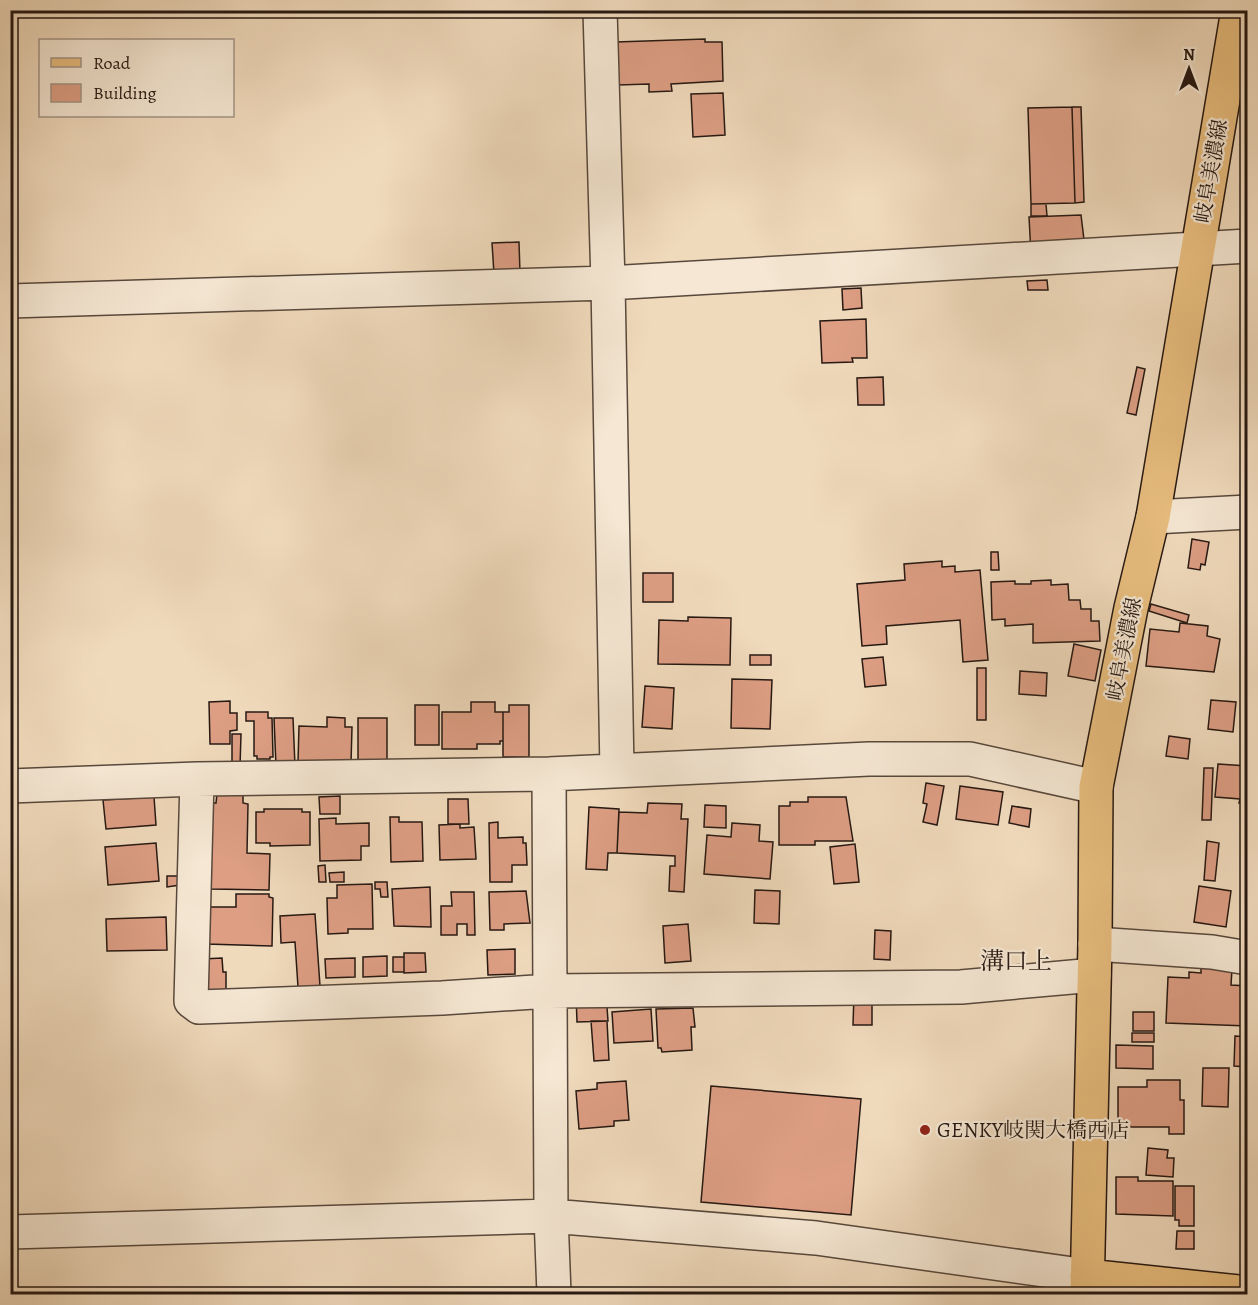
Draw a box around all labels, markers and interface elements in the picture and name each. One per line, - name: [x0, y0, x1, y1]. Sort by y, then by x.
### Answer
- legend: [39, 39, 234, 117]
- north arrow: [1159, 39, 1219, 99]
- text: N: [1183, 44, 1195, 66]
- text: Road: [93, 51, 131, 75]
- text: Building: [93, 81, 157, 105]
- street label: 岐阜美濃線: [1188, 117, 1234, 225]
- street label: 岐阜美濃線: [1100, 595, 1148, 703]
- district label: 溝口上: [980, 945, 1052, 977]
- place label: GENKY岐関大橋西店: [937, 1116, 1129, 1144]
- marker: GENKY岐関大橋西店: [918, 1123, 932, 1137]

